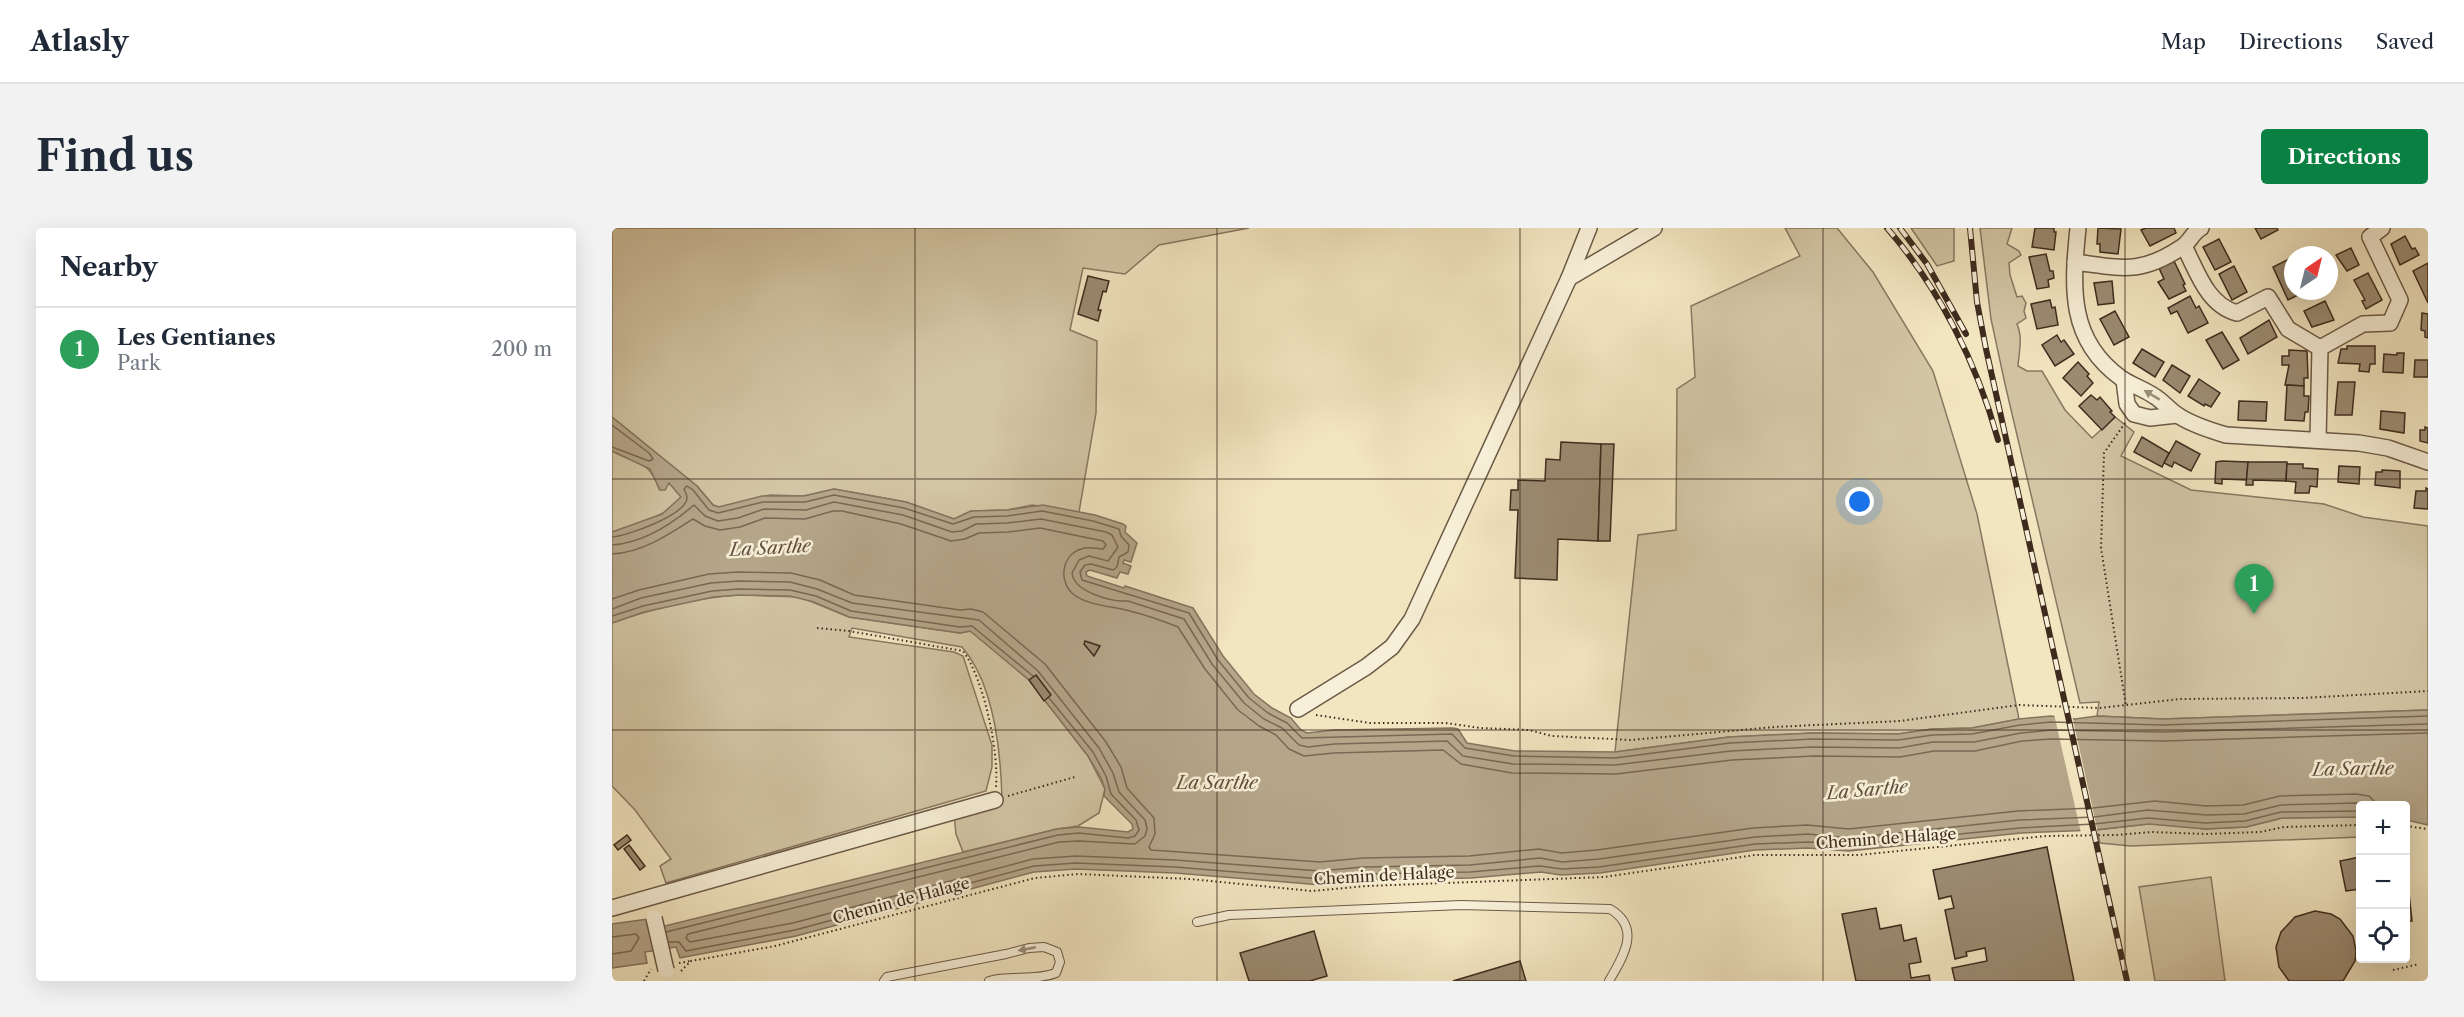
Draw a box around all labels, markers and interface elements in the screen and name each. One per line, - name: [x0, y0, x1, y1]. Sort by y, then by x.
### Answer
- text: Atlasly: [30, 24, 129, 58]
- text: Map: [2161, 29, 2206, 54]
- text: Directions: [2239, 29, 2343, 54]
- text: Saved: [2376, 29, 2434, 54]
- button: Directions: [2261, 129, 2428, 184]
- text: Find us: [36, 130, 194, 182]
- north arrow: [2284, 246, 2338, 300]
- text: Nearby: [60, 251, 158, 283]
- text: Les Gentianes: [117, 324, 276, 351]
- text: 1: [75, 337, 84, 361]
- text: 200 m: [491, 337, 552, 361]
- text: Park: [117, 351, 160, 375]
- one-way arrow: [2144, 389, 2160, 400]
- your location: [1845, 487, 1874, 516]
- water label: La Sarthe: [727, 535, 812, 561]
- pin: 1: [2234, 564, 2274, 614]
- water label: La Sarthe: [2310, 757, 2395, 781]
- water label: La Sarthe: [1174, 772, 1259, 794]
- water label: La Sarthe: [1824, 775, 1910, 805]
- map controls: [2356, 801, 2410, 963]
- button: +: [2356, 801, 2410, 855]
- street label: Chemin de Halage: [1815, 823, 1957, 853]
- button: −: [2356, 855, 2410, 909]
- street label: Chemin de Halage: [1313, 861, 1455, 889]
- street label: Chemin de Halage: [830, 872, 972, 928]
- button: locate: [2356, 909, 2410, 963]
- one-way arrow: [1018, 945, 1037, 954]

